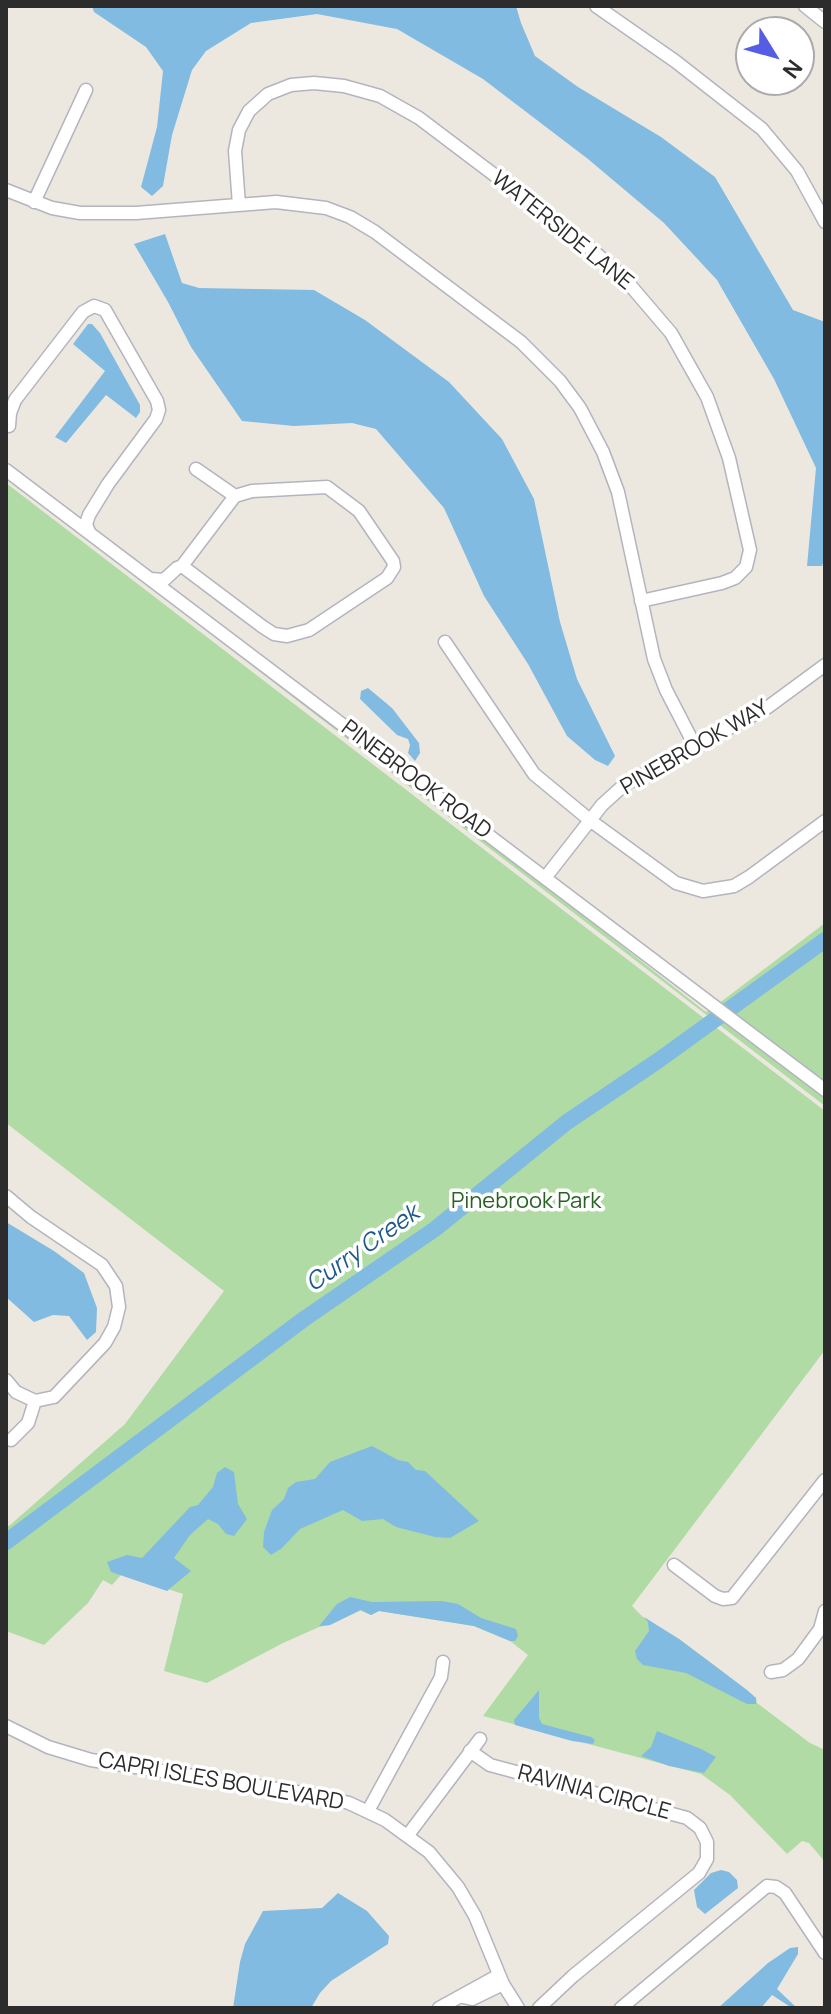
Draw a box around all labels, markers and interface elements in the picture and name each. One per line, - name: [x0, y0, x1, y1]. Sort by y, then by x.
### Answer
- north arrow: [735, 16, 815, 96]
- text: N: [776, 54, 809, 85]
- street label: WATERSIDE LANE: [486, 166, 638, 296]
- street label: PINEBROOK WAY: [616, 695, 774, 801]
- street label: PINEBROOK ROAD: [336, 715, 496, 845]
- park label: Pinebrook Park: [451, 1189, 601, 1215]
- water label: Curry Creek: [301, 1199, 425, 1299]
- street label: CAPRI ISLES BOULEVARD: [96, 1747, 346, 1817]
- street label: RAVINIA CIRCLE: [515, 1760, 673, 1826]

